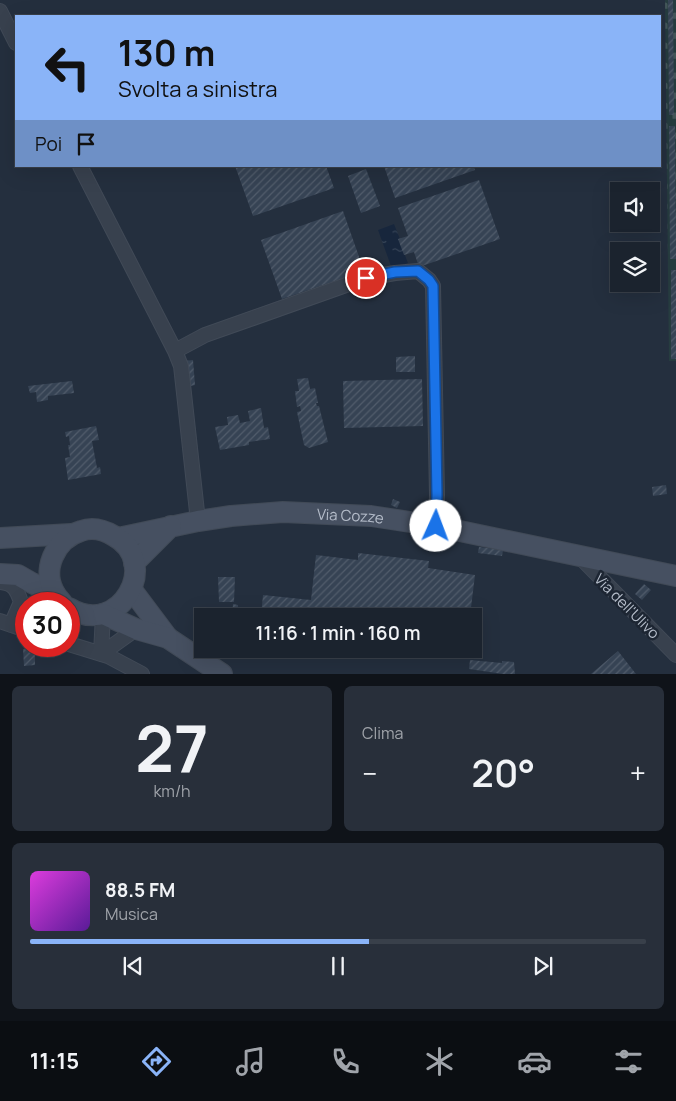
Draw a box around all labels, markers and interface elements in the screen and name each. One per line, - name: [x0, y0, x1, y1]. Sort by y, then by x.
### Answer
- text: 130 m: [118, 29, 215, 77]
- icon: left: [35, 35, 100, 100]
- text: Svolta a sinistra: [118, 74, 277, 104]
- icon: arrive: [72, 130, 100, 158]
- text: Poi: [35, 131, 62, 157]
- map controls: [610, 182, 660, 292]
- button: sound: [610, 182, 660, 232]
- button: layers: [610, 242, 660, 292]
- pin: [345, 257, 387, 299]
- icon: arrive: [352, 264, 380, 292]
- position arrow: [409, 499, 461, 551]
- street label: Via Cozze: [317, 503, 386, 528]
- street label: Via dell'Ulivo: [590, 569, 664, 643]
- speed limit sign: 30: [15, 592, 80, 657]
- text: 11:16 · 1 min · 160 m: [256, 620, 420, 646]
- text: 27: [135, 703, 209, 792]
- text: Clima: [362, 722, 403, 744]
- text: 20°: [472, 746, 535, 798]
- text: −: [362, 754, 377, 792]
- text: +: [630, 754, 646, 792]
- text: km/h: [153, 780, 191, 802]
- text: 88.5 FM: [105, 877, 175, 903]
- text: Musica: [105, 903, 158, 925]
- icon: previous: [119, 952, 147, 980]
- icon: pause: [324, 952, 352, 980]
- icon: next: [529, 952, 557, 980]
- icon: directions: [139, 1044, 174, 1079]
- icon: music: [233, 1044, 268, 1079]
- icon: phone: [328, 1044, 363, 1079]
- icon: climate: [422, 1044, 457, 1079]
- icon: car: [517, 1044, 552, 1079]
- icon: filters: [611, 1044, 646, 1079]
- text: 11:15: [30, 1046, 79, 1076]

